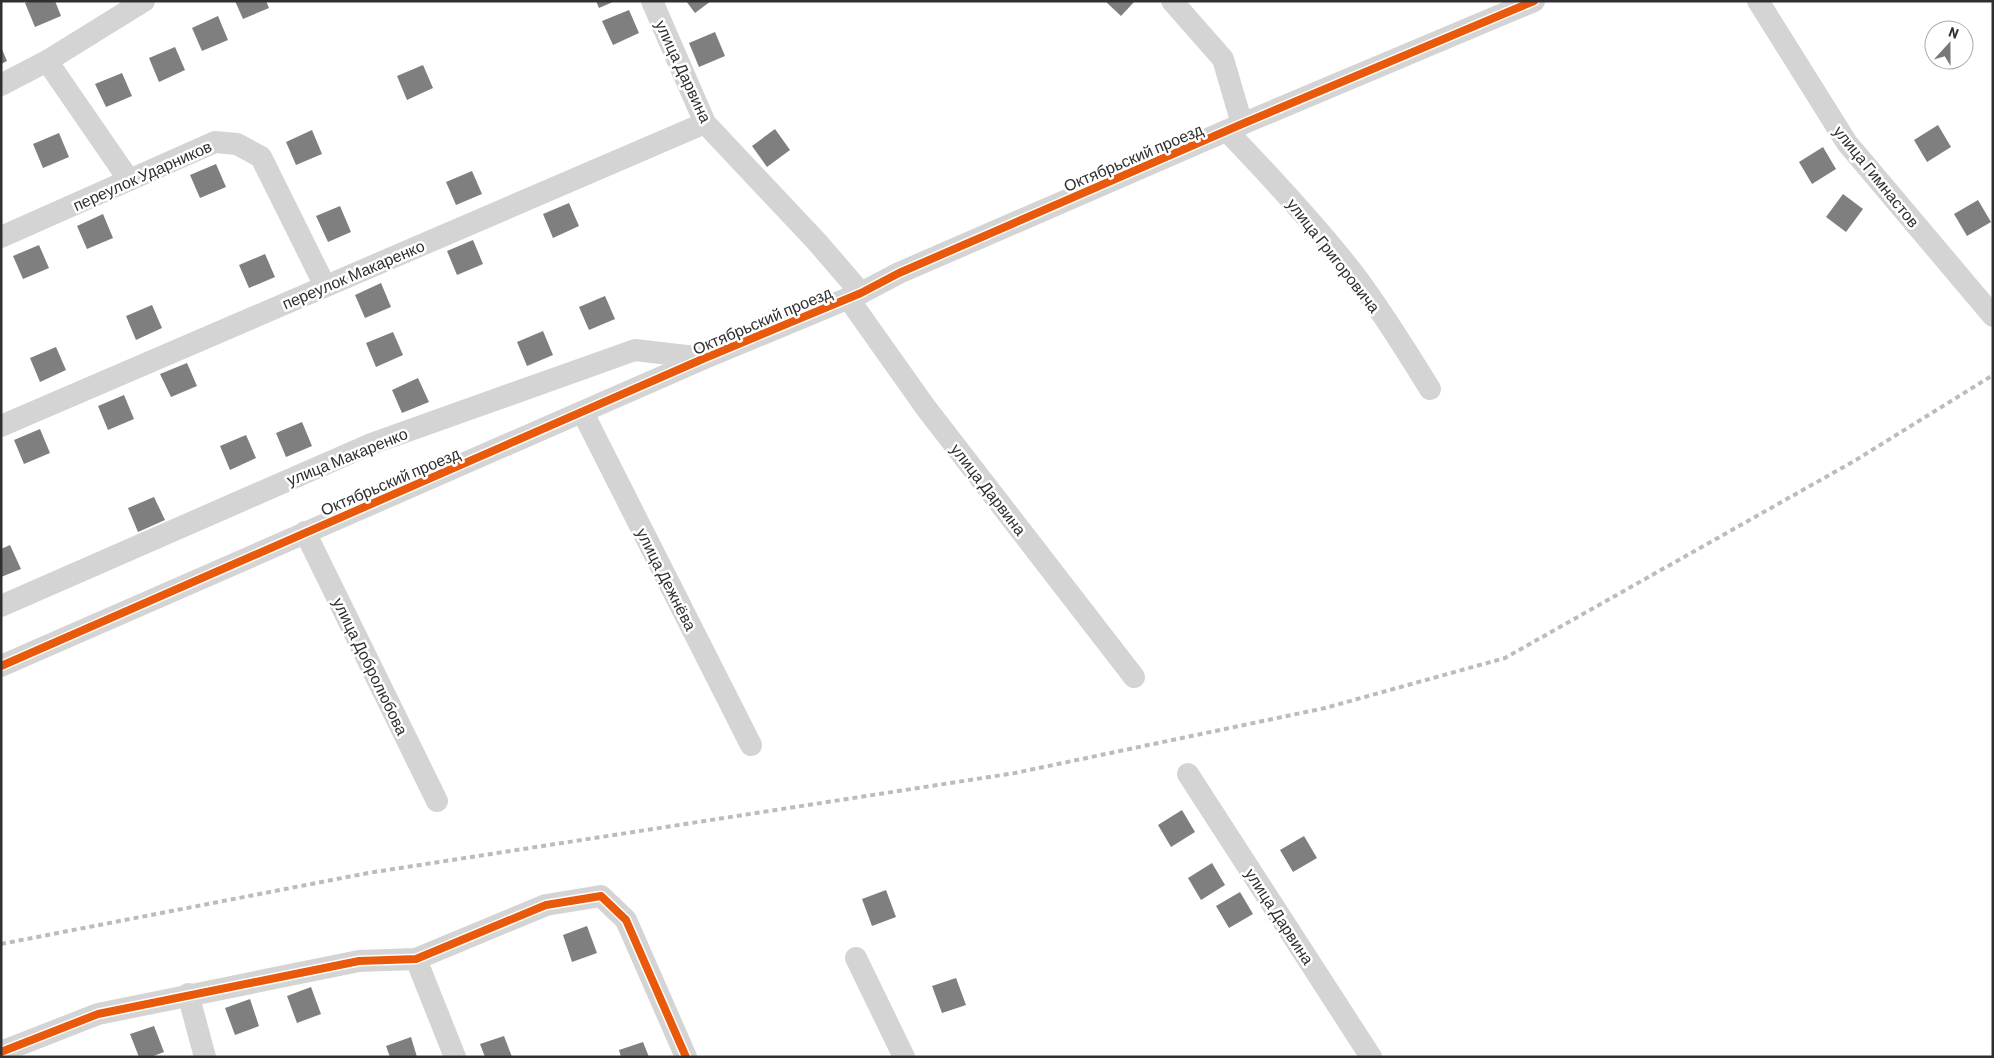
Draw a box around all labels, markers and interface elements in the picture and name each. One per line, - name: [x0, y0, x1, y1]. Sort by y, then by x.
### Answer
- street label: улица Дарвина: [652, 17, 716, 125]
- north arrow: [1924, 20, 1974, 70]
- text: N: [1946, 23, 1961, 42]
- street label: Октябрьский проезд: [1061, 119, 1206, 195]
- street label: улица Гимнастов: [1830, 121, 1924, 231]
- street label: переулок Ударников: [70, 136, 214, 214]
- street label: улица Григоровича: [1284, 194, 1385, 316]
- street label: переулок Макаренко: [279, 235, 427, 313]
- street label: Октябрьский проезд: [690, 282, 835, 358]
- street label: улица Макаренко: [284, 423, 410, 489]
- street label: улица Дарвина: [947, 439, 1031, 539]
- street label: Октябрьский проезд: [318, 443, 463, 519]
- street label: улица Дежнёва: [633, 525, 701, 633]
- street label: улица Добролюбова: [330, 594, 413, 738]
- street label: улица Дарвина: [1242, 864, 1318, 968]

